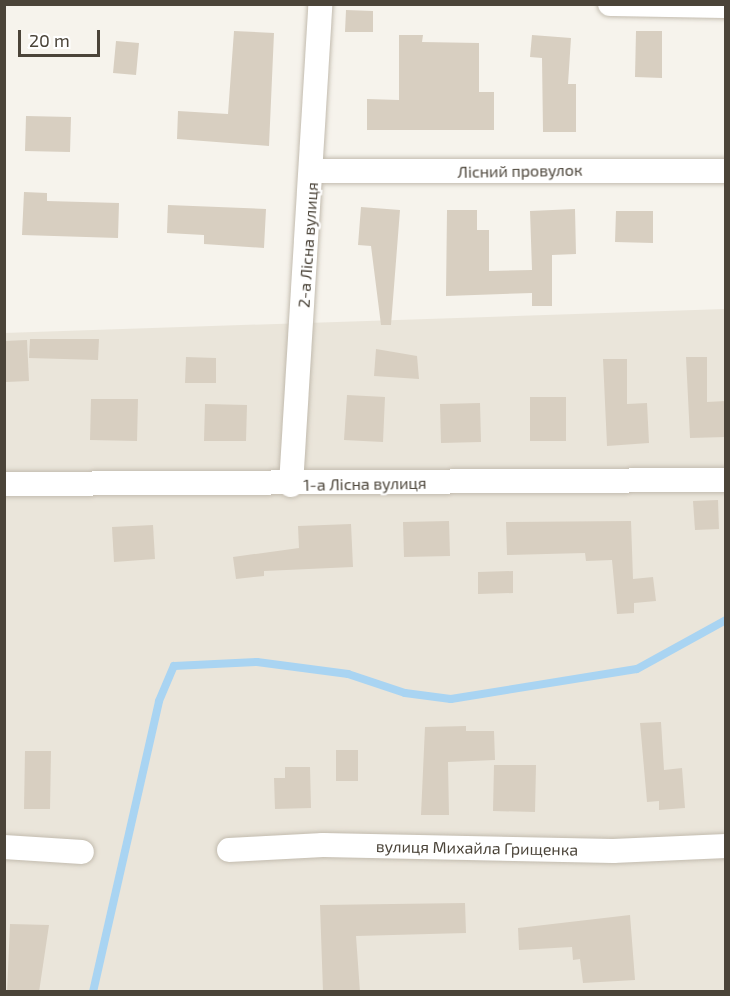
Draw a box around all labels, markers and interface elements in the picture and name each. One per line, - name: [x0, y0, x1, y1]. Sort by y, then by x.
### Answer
- scale bar: [21, 18, 104, 56]
- text: 20 m: [29, 29, 70, 51]
- street label: Лісний провулок: [457, 160, 583, 182]
- street label: 2-а Лісна вулиця: [294, 182, 322, 308]
- street label: 1-а Лісна вулиця: [303, 473, 427, 495]
- street label: вулиця Михайла Грищенка: [376, 837, 578, 859]

